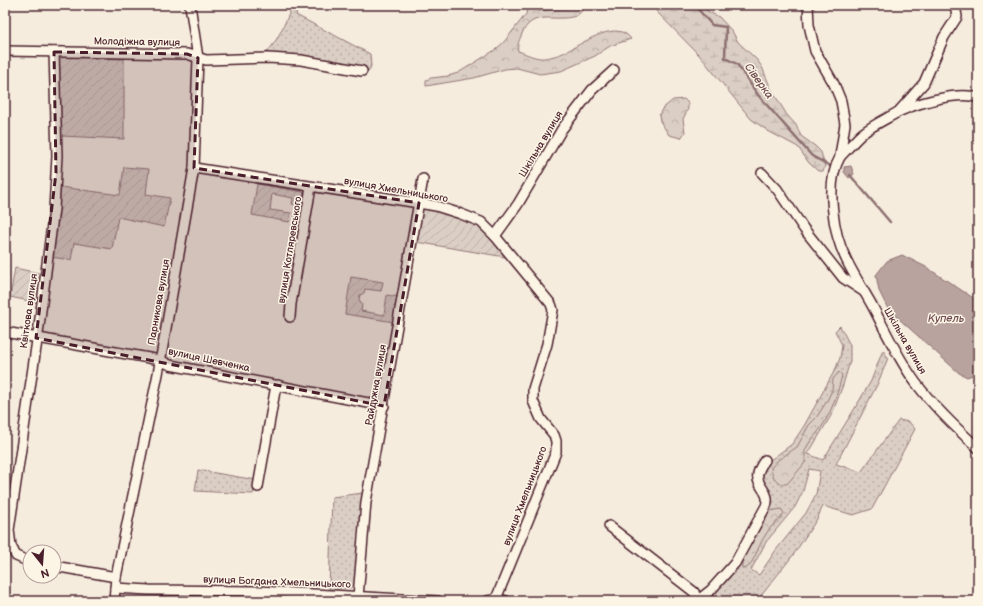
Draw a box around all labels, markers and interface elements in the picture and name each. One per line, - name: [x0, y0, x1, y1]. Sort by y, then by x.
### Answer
- street label: Молодіжна вулиця: [94, 35, 181, 49]
- water label: Сіверка: [742, 61, 776, 102]
- street label: Шкільна вулиця: [517, 108, 566, 179]
- street label: вулиця Хмельницького: [343, 175, 449, 205]
- street label: вулиця Котляревського: [276, 196, 304, 304]
- street label: Парникова вулиця: [146, 258, 173, 346]
- street label: Квіткова вулиця: [18, 272, 40, 349]
- street label: Шкільна вулиця: [881, 306, 929, 377]
- water label: Купель: [928, 312, 965, 325]
- street label: Райдужна вулиця: [363, 343, 389, 427]
- street label: вулиця Шевченка: [167, 345, 251, 375]
- street label: вулиця Хмельницького: [501, 445, 549, 547]
- north arrow: [22, 544, 62, 584]
- text: N: [39, 566, 51, 581]
- street label: вулиця Богдана Хмельницького: [203, 573, 351, 591]

